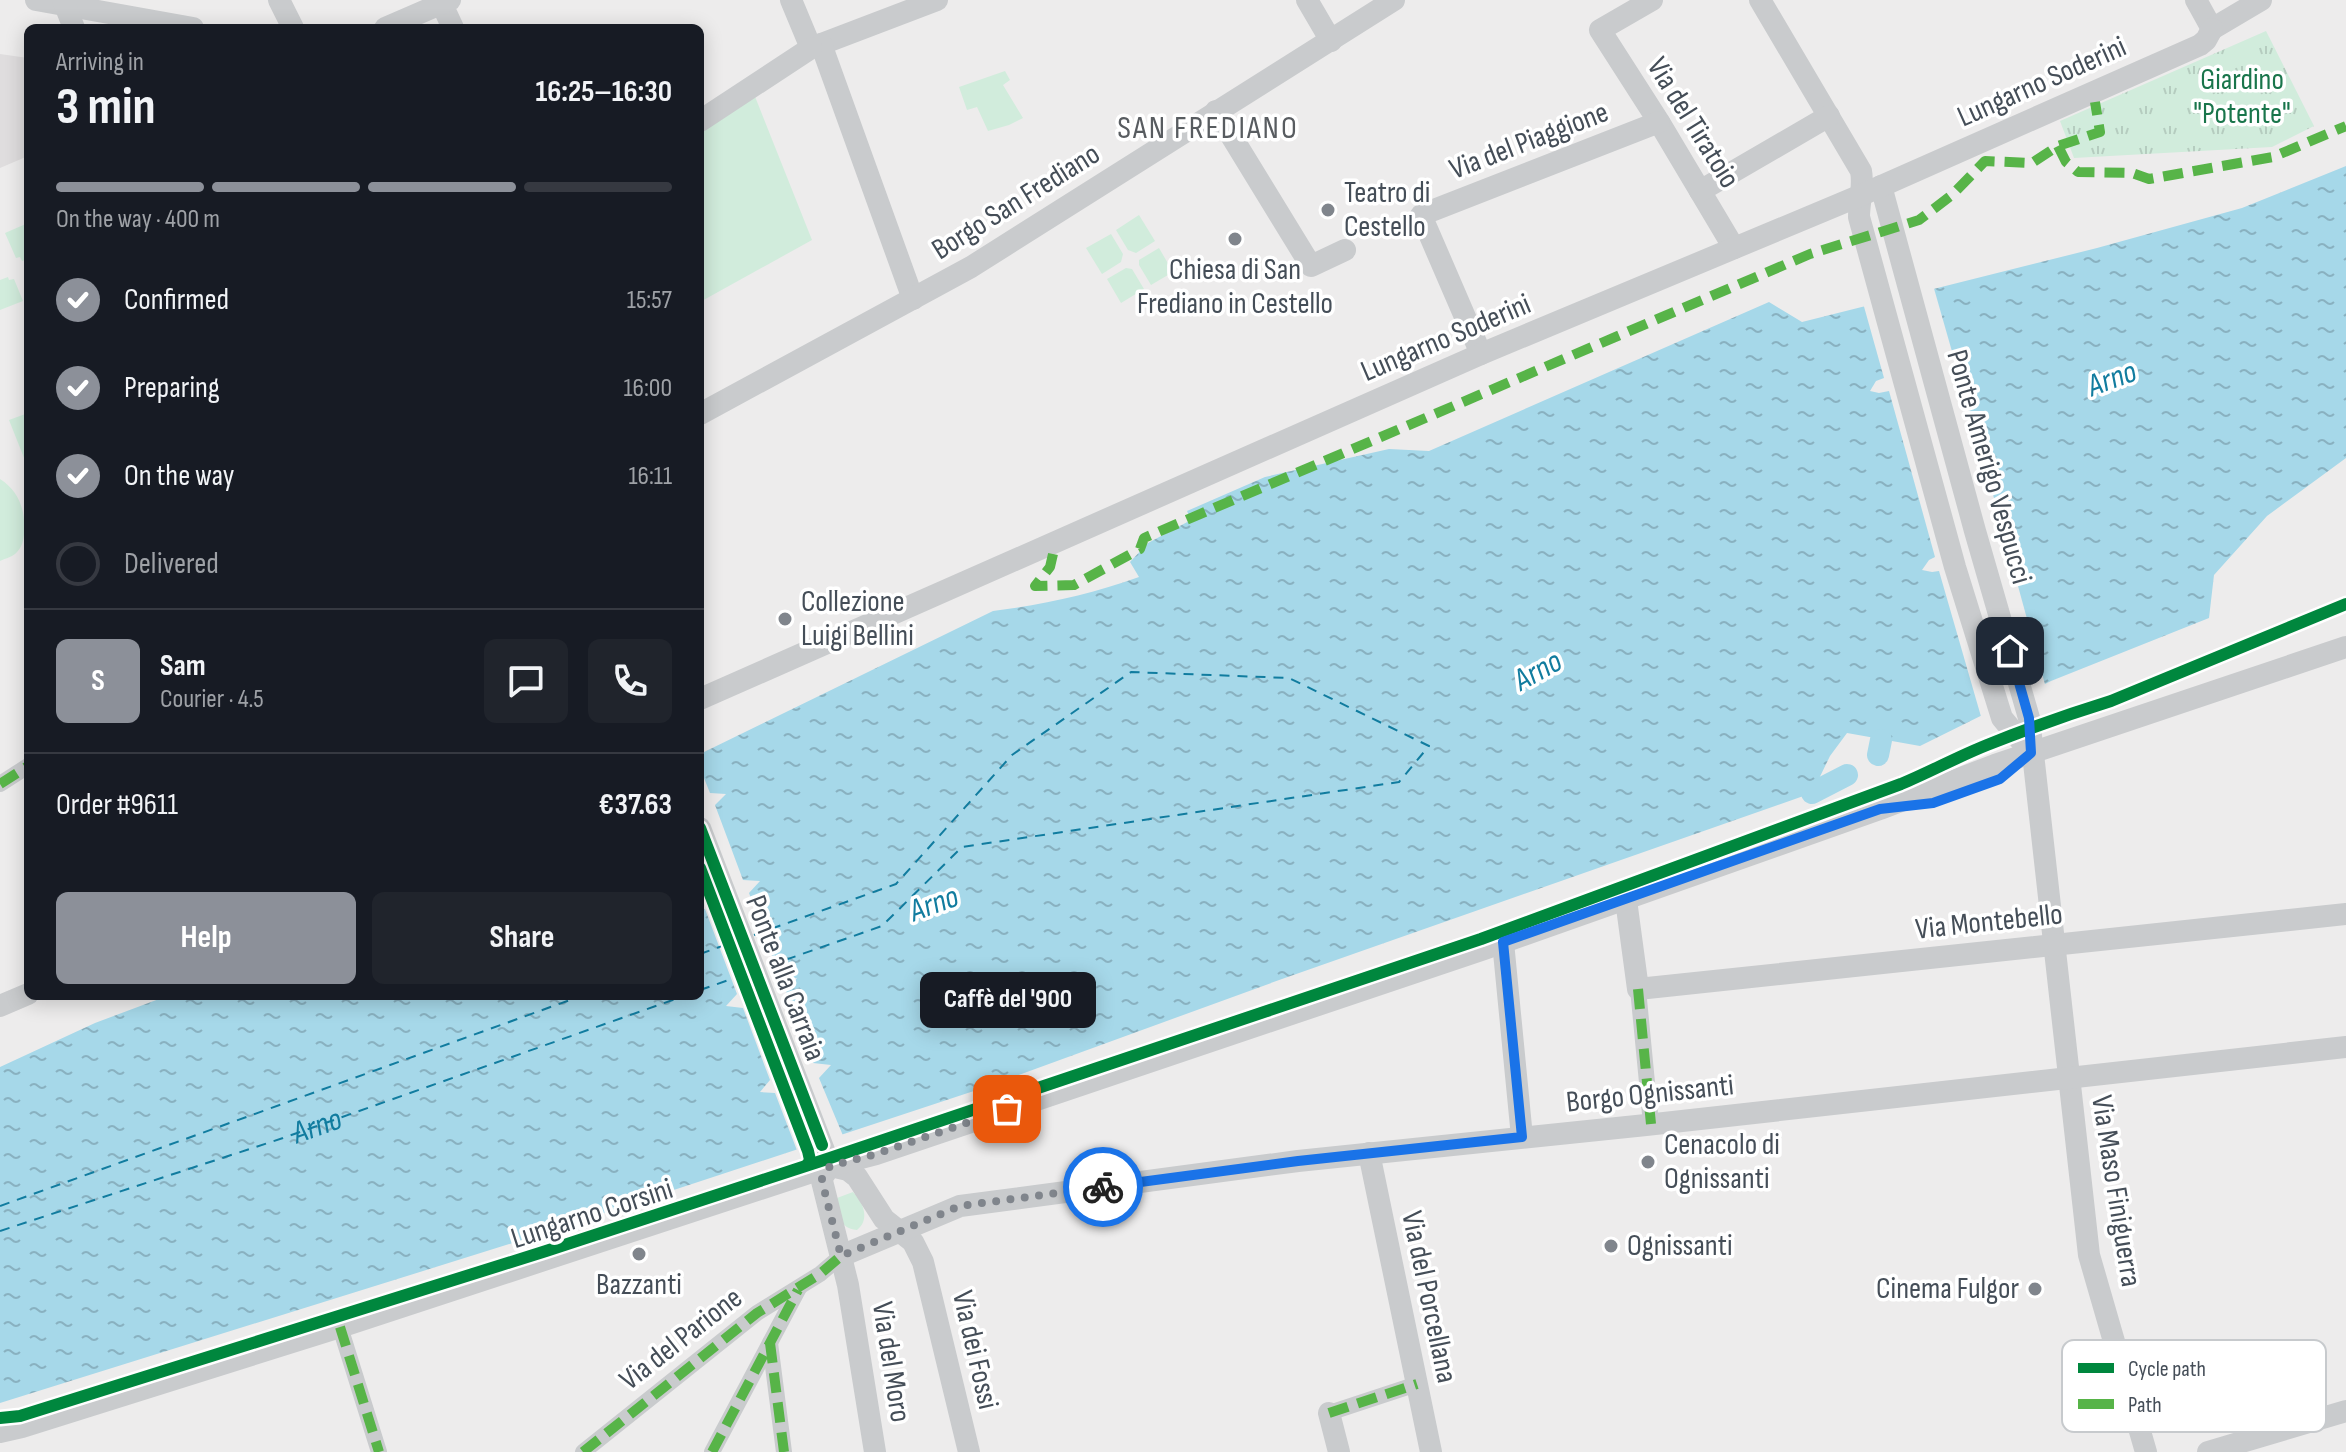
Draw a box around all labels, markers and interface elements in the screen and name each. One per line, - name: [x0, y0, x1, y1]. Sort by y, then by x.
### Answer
- street label: Lungarno Soderini: [1952, 29, 2132, 135]
- text: Arriving in: [56, 47, 144, 78]
- street label: Via del Tiratoio: [1639, 51, 1747, 195]
- park label: Giardino "Potente": [2193, 62, 2291, 132]
- text: 16:25–16:30: [535, 74, 672, 110]
- text: 3 min: [56, 76, 156, 139]
- street label: Via del Piaggione: [1445, 94, 1613, 188]
- district label: SAN FREDIANO: [1117, 109, 1299, 148]
- street label: Borgo San Frediano: [925, 136, 1107, 268]
- place label: Teatro di Cestello: [1344, 175, 1430, 245]
- marker: Teatro di Cestello: [1319, 201, 1337, 219]
- text: On the way · 400 m: [56, 204, 220, 235]
- marker: Chiesa di San Frediano in Cestello: [1226, 230, 1244, 248]
- place label: Chiesa di San Frediano in Cestello: [1137, 252, 1333, 322]
- icon: check: [56, 278, 100, 322]
- text: Confirmed: [124, 282, 229, 318]
- text: 15:57: [627, 285, 672, 316]
- street label: Lungarno Soderini: [1356, 286, 1536, 390]
- street label: Ponte Amerigo Vespucci: [1938, 346, 2040, 588]
- water label: Arno: [2080, 352, 2142, 406]
- icon: check: [56, 366, 100, 410]
- text: Preparing: [124, 370, 220, 406]
- text: 16:00: [623, 373, 672, 404]
- icon: check: [56, 454, 100, 498]
- text: On the way: [124, 458, 234, 494]
- text: 16:11: [628, 461, 672, 492]
- text: Delivered: [124, 546, 219, 582]
- place label: Collezione Luigi Bellini: [801, 584, 914, 654]
- marker: Collezione Luigi Bellini: [776, 610, 794, 628]
- pin: [1976, 617, 2044, 685]
- icon: home: [1988, 629, 2032, 673]
- button: chat: [484, 639, 568, 723]
- button: phone: [588, 639, 672, 723]
- water label: Arno: [1505, 642, 1569, 701]
- text: Sam: [160, 648, 206, 684]
- text: S: [91, 663, 105, 699]
- text: Courier · 4.5: [160, 684, 264, 715]
- text: Order #9611: [56, 787, 178, 823]
- text: €37.63: [599, 787, 672, 823]
- water label: Arno: [902, 877, 964, 931]
- street label: Ponte alla Carraia: [737, 890, 833, 1066]
- button: Help: [56, 892, 356, 984]
- button: Share: [372, 892, 672, 984]
- street label: Via Montebello: [1914, 896, 2064, 948]
- callout: Caffè del '900: [919, 973, 1095, 1029]
- text: Caffè del '900: [944, 984, 1072, 1015]
- street label: Borgo Ognissanti: [1564, 1067, 1736, 1121]
- pin: [973, 1075, 1041, 1143]
- icon: bag: [985, 1087, 1029, 1131]
- street label: Via Maso Finiguerra: [2083, 1093, 2149, 1289]
- water label: Arno: [285, 1099, 347, 1153]
- place label: Cenacolo di Ognissanti: [1664, 1127, 1780, 1197]
- courier: [1063, 1147, 1143, 1227]
- marker: Cenacolo di Ognissanti: [1639, 1153, 1657, 1171]
- icon: bike: [1081, 1165, 1125, 1209]
- street label: Lungarno Corsini: [507, 1171, 677, 1257]
- street label: Via del Porcellana: [1393, 1208, 1465, 1386]
- place label: Ognissanti: [1627, 1228, 1733, 1264]
- marker: Ognissanti: [1602, 1237, 1620, 1255]
- marker: Bazzanti: [630, 1245, 648, 1263]
- place label: Bazzanti: [596, 1267, 682, 1303]
- place label: Cinema Fulgor: [1876, 1271, 2019, 1307]
- street label: Via del Parione: [613, 1280, 749, 1398]
- marker: Cinema Fulgor: [2026, 1280, 2044, 1298]
- street label: Via dei Fossi: [944, 1287, 1006, 1413]
- street label: Via del Moro: [864, 1299, 918, 1425]
- legend: [2062, 1340, 2326, 1432]
- text: Cycle path: [2128, 1356, 2206, 1383]
- text: Path: [2128, 1392, 2162, 1419]

